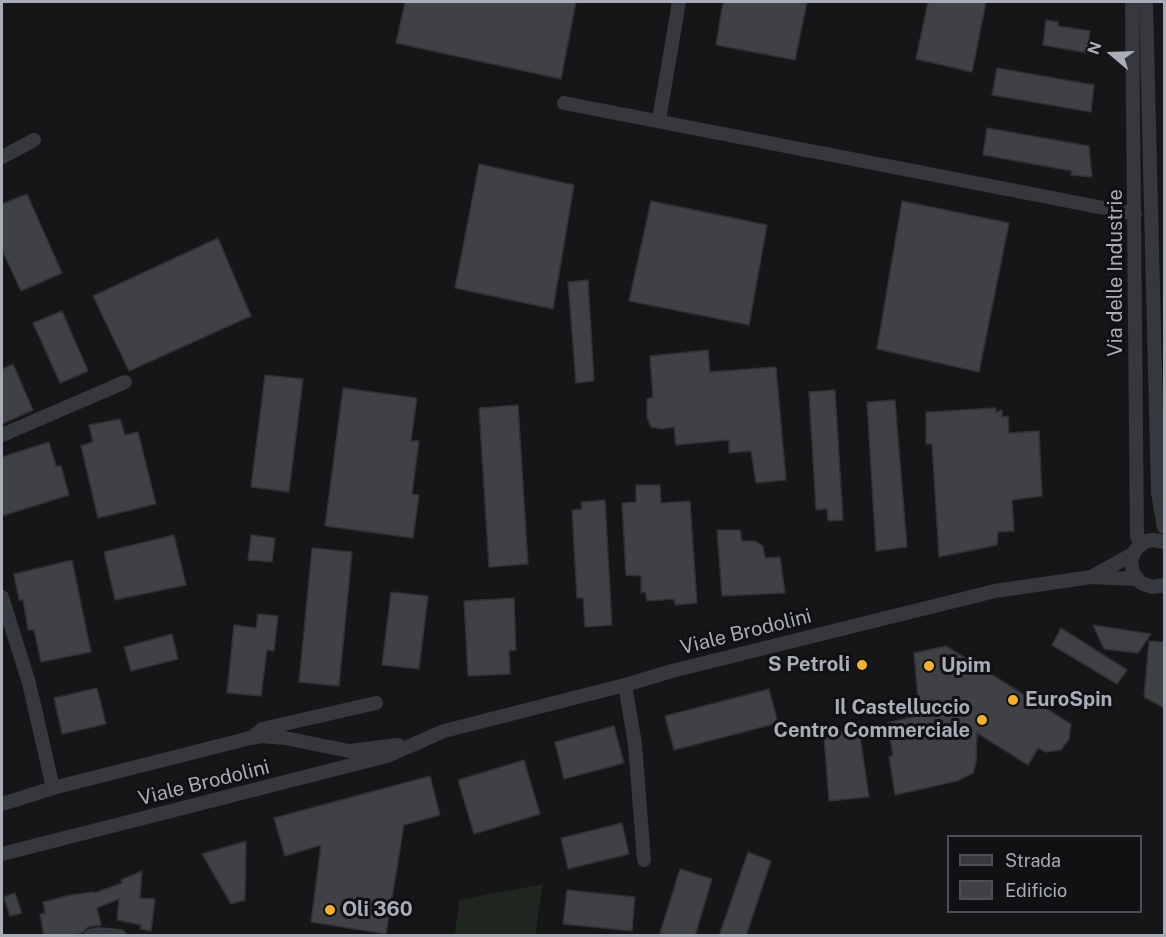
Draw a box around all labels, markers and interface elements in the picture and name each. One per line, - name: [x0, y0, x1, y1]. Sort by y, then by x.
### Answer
- north arrow: [1082, 24, 1142, 84]
- text: N: [1083, 39, 1106, 57]
- street label: Via delle Industrie: [1104, 189, 1128, 357]
- street label: Viale Brodolini: [678, 604, 814, 660]
- place label: S Petroli: [768, 653, 850, 677]
- place label: Upim: [941, 654, 991, 678]
- marker: S Petroli: [855, 658, 869, 672]
- marker: Upim: [922, 659, 936, 673]
- place label: EuroSpin: [1025, 688, 1112, 712]
- marker: EuroSpin: [1006, 693, 1020, 707]
- place label: Il Castelluccio Centro Commerciale: [773, 696, 970, 743]
- marker: Il Castelluccio Centro Commerciale: [975, 713, 989, 727]
- street label: Viale Brodolini: [136, 755, 272, 811]
- legend: [947, 835, 1142, 913]
- text: Strada: [1005, 850, 1061, 871]
- text: Edificio: [1005, 880, 1067, 901]
- place label: Oli 360: [342, 898, 413, 922]
- marker: Oli 360: [323, 903, 337, 917]

